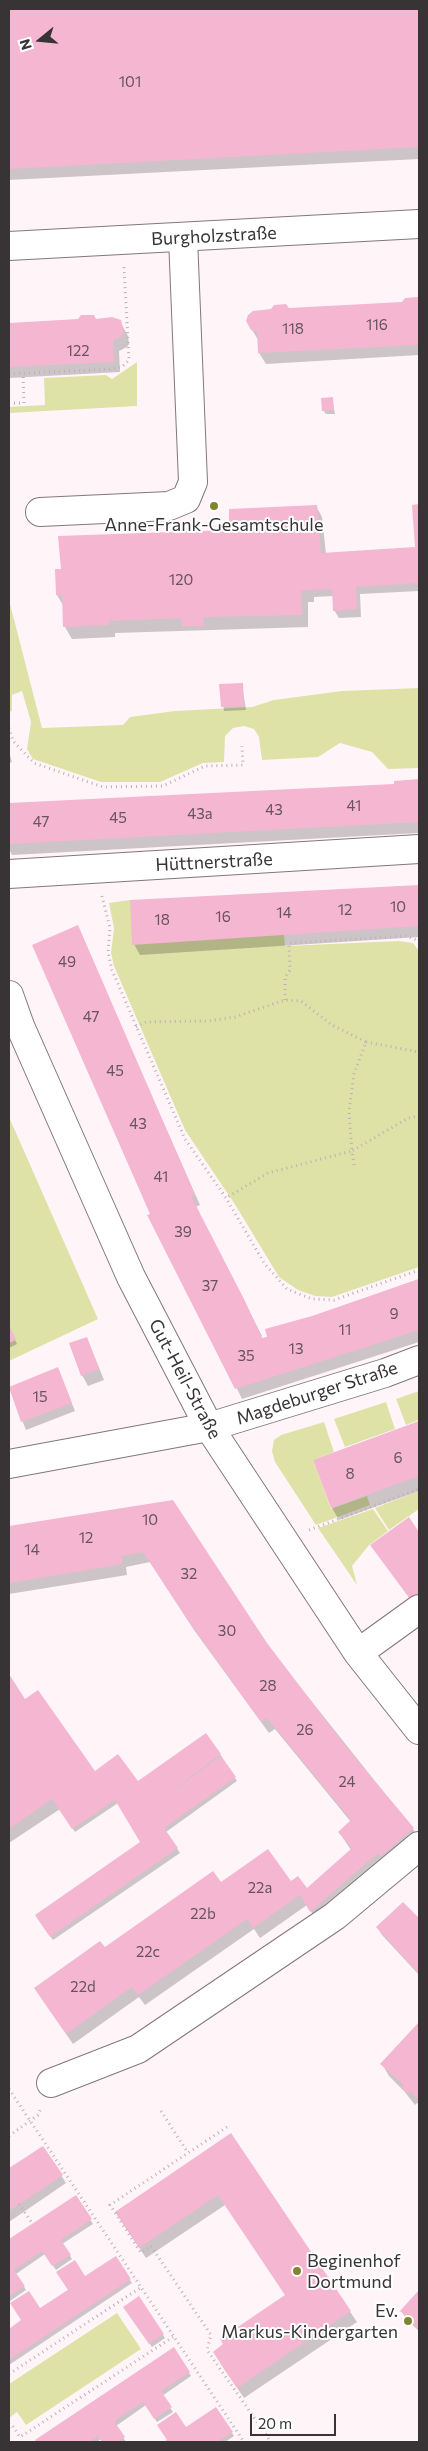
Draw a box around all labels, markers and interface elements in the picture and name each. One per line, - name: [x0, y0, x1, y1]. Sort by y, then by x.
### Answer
- north arrow: [15, 15, 65, 65]
- text: N: [16, 37, 35, 52]
- house number: 101: [119, 73, 141, 91]
- street label: Burgholzstraße: [151, 222, 277, 250]
- house number: 116: [366, 316, 388, 334]
- house number: 118: [282, 320, 304, 338]
- house number: 122: [66, 342, 90, 360]
- marker: Anne-Frank-Gesamtschule: [208, 500, 220, 512]
- place label: Anne-Frank-Gesamtschule: [105, 514, 323, 536]
- house number: 120: [169, 571, 193, 589]
- house number: 41: [347, 797, 361, 815]
- house number: 43: [265, 801, 283, 819]
- house number: 43a: [187, 805, 213, 823]
- house number: 45: [109, 809, 127, 827]
- house number: 47: [33, 813, 49, 831]
- street label: Hüttnerstraße: [155, 848, 273, 876]
- house number: 10: [390, 898, 406, 916]
- house number: 12: [338, 901, 352, 919]
- house number: 14: [276, 904, 292, 922]
- house number: 16: [215, 908, 231, 926]
- house number: 18: [154, 911, 170, 929]
- house number: 49: [58, 953, 76, 971]
- house number: 47: [83, 1008, 99, 1026]
- house number: 45: [106, 1062, 124, 1080]
- house number: 43: [129, 1115, 147, 1133]
- house number: 41: [154, 1168, 168, 1186]
- house number: 39: [174, 1223, 192, 1241]
- house number: 37: [202, 1277, 218, 1295]
- house number: 9: [389, 1305, 399, 1323]
- street label: Gut-Heil-Straße: [144, 1315, 226, 1443]
- house number: 11: [339, 1321, 351, 1339]
- house number: 13: [289, 1340, 303, 1358]
- house number: 35: [237, 1347, 255, 1365]
- street label: Magdeburger Straße: [234, 1357, 400, 1429]
- house number: 15: [32, 1388, 48, 1406]
- house number: 6: [393, 1449, 403, 1467]
- house number: 8: [345, 1465, 355, 1483]
- house number: 10: [142, 1511, 158, 1529]
- house number: 12: [79, 1529, 93, 1547]
- house number: 14: [24, 1541, 40, 1559]
- house number: 32: [181, 1565, 197, 1583]
- house number: 30: [218, 1622, 236, 1640]
- house number: 28: [259, 1677, 277, 1695]
- house number: 26: [296, 1721, 314, 1739]
- house number: 24: [338, 1773, 356, 1791]
- house number: 22a: [248, 1879, 272, 1897]
- house number: 22b: [190, 1905, 216, 1923]
- house number: 22c: [136, 1943, 160, 1961]
- house number: 22d: [70, 1978, 96, 1996]
- place label: Beginenhof Dortmund: [307, 2250, 401, 2292]
- marker: Beginenhof Dortmund: [291, 2265, 303, 2277]
- place label: Ev. Markus-Kindergarten: [221, 2300, 398, 2342]
- marker: Ev. Markus-Kindergarten: [402, 2315, 414, 2327]
- scale bar: [253, 2404, 339, 2436]
- text: 20 m: [258, 2414, 292, 2432]

